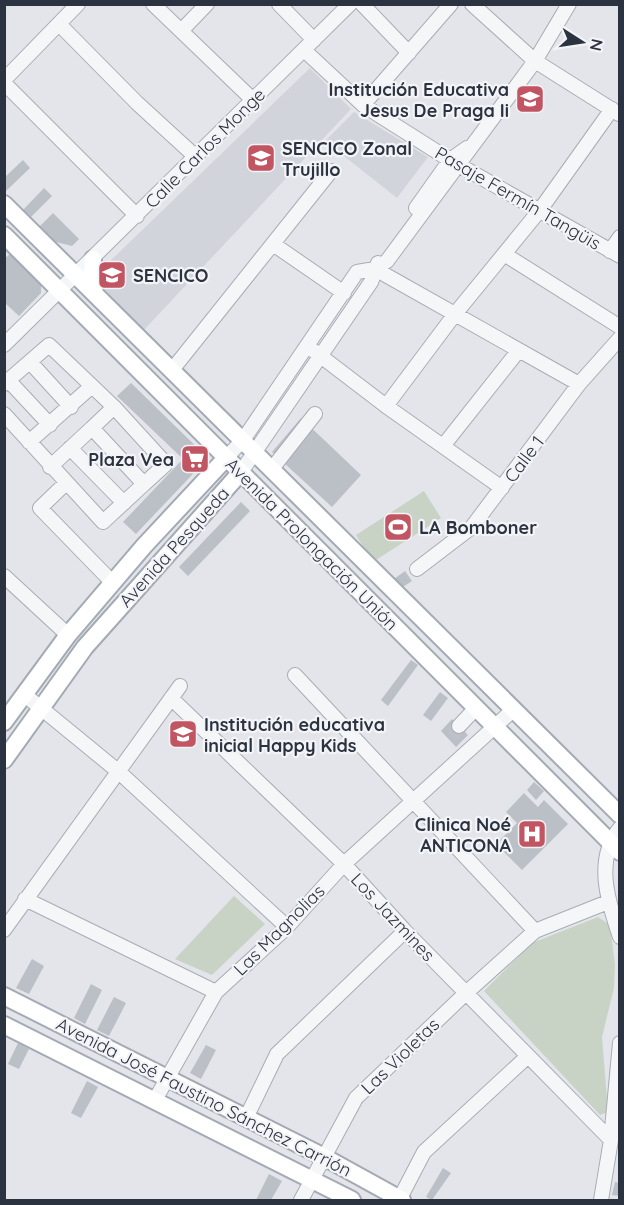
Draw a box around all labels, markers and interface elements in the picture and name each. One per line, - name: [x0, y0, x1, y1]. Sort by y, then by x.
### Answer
- north arrow: [552, 12, 612, 72]
- text: N: [586, 37, 608, 53]
- place label: Institución Educativa Jesus De Praga Ii: [328, 78, 509, 122]
- street label: Calle Carlos Monge: [140, 83, 270, 213]
- school or university icon: Institución Educativa Jesus De Praga Ii: [514, 83, 546, 115]
- place label: SENCICO Zonal Trujillo: [282, 137, 412, 181]
- street label: Pasaje Fermín Tangüis: [431, 141, 605, 255]
- school or university icon: SENCICO Zonal Trujillo: [245, 142, 277, 174]
- school or university icon: SENCICO: [96, 259, 128, 291]
- place label: SENCICO: [133, 264, 208, 287]
- street label: Calle 1: [499, 431, 549, 487]
- supermarket icon: Plaza Vea: [179, 443, 211, 475]
- place label: Plaza Vea: [88, 448, 174, 471]
- street label: Avenida Prolongación Unión: [221, 453, 403, 635]
- street label: Avenida Pesqueda: [114, 482, 234, 612]
- sports icon: LA Bomboner: [382, 511, 414, 543]
- place label: LA Bomboner: [419, 516, 537, 539]
- place label: Institución educativa inicial Happy Kids: [204, 713, 385, 757]
- school or university icon: Institución educativa inicial Happy Kids: [167, 718, 199, 750]
- place label: Clinica Noé ANTICONA: [415, 813, 511, 857]
- hospital icon: Clinica Noé ANTICONA: [516, 818, 548, 850]
- street label: Los Jazmines: [346, 868, 440, 966]
- street label: Las Magnolias: [229, 880, 329, 980]
- street label: Avenida José Faustino Sánchez Carrión: [53, 1012, 355, 1182]
- street label: Las Violetas: [356, 1013, 444, 1099]

